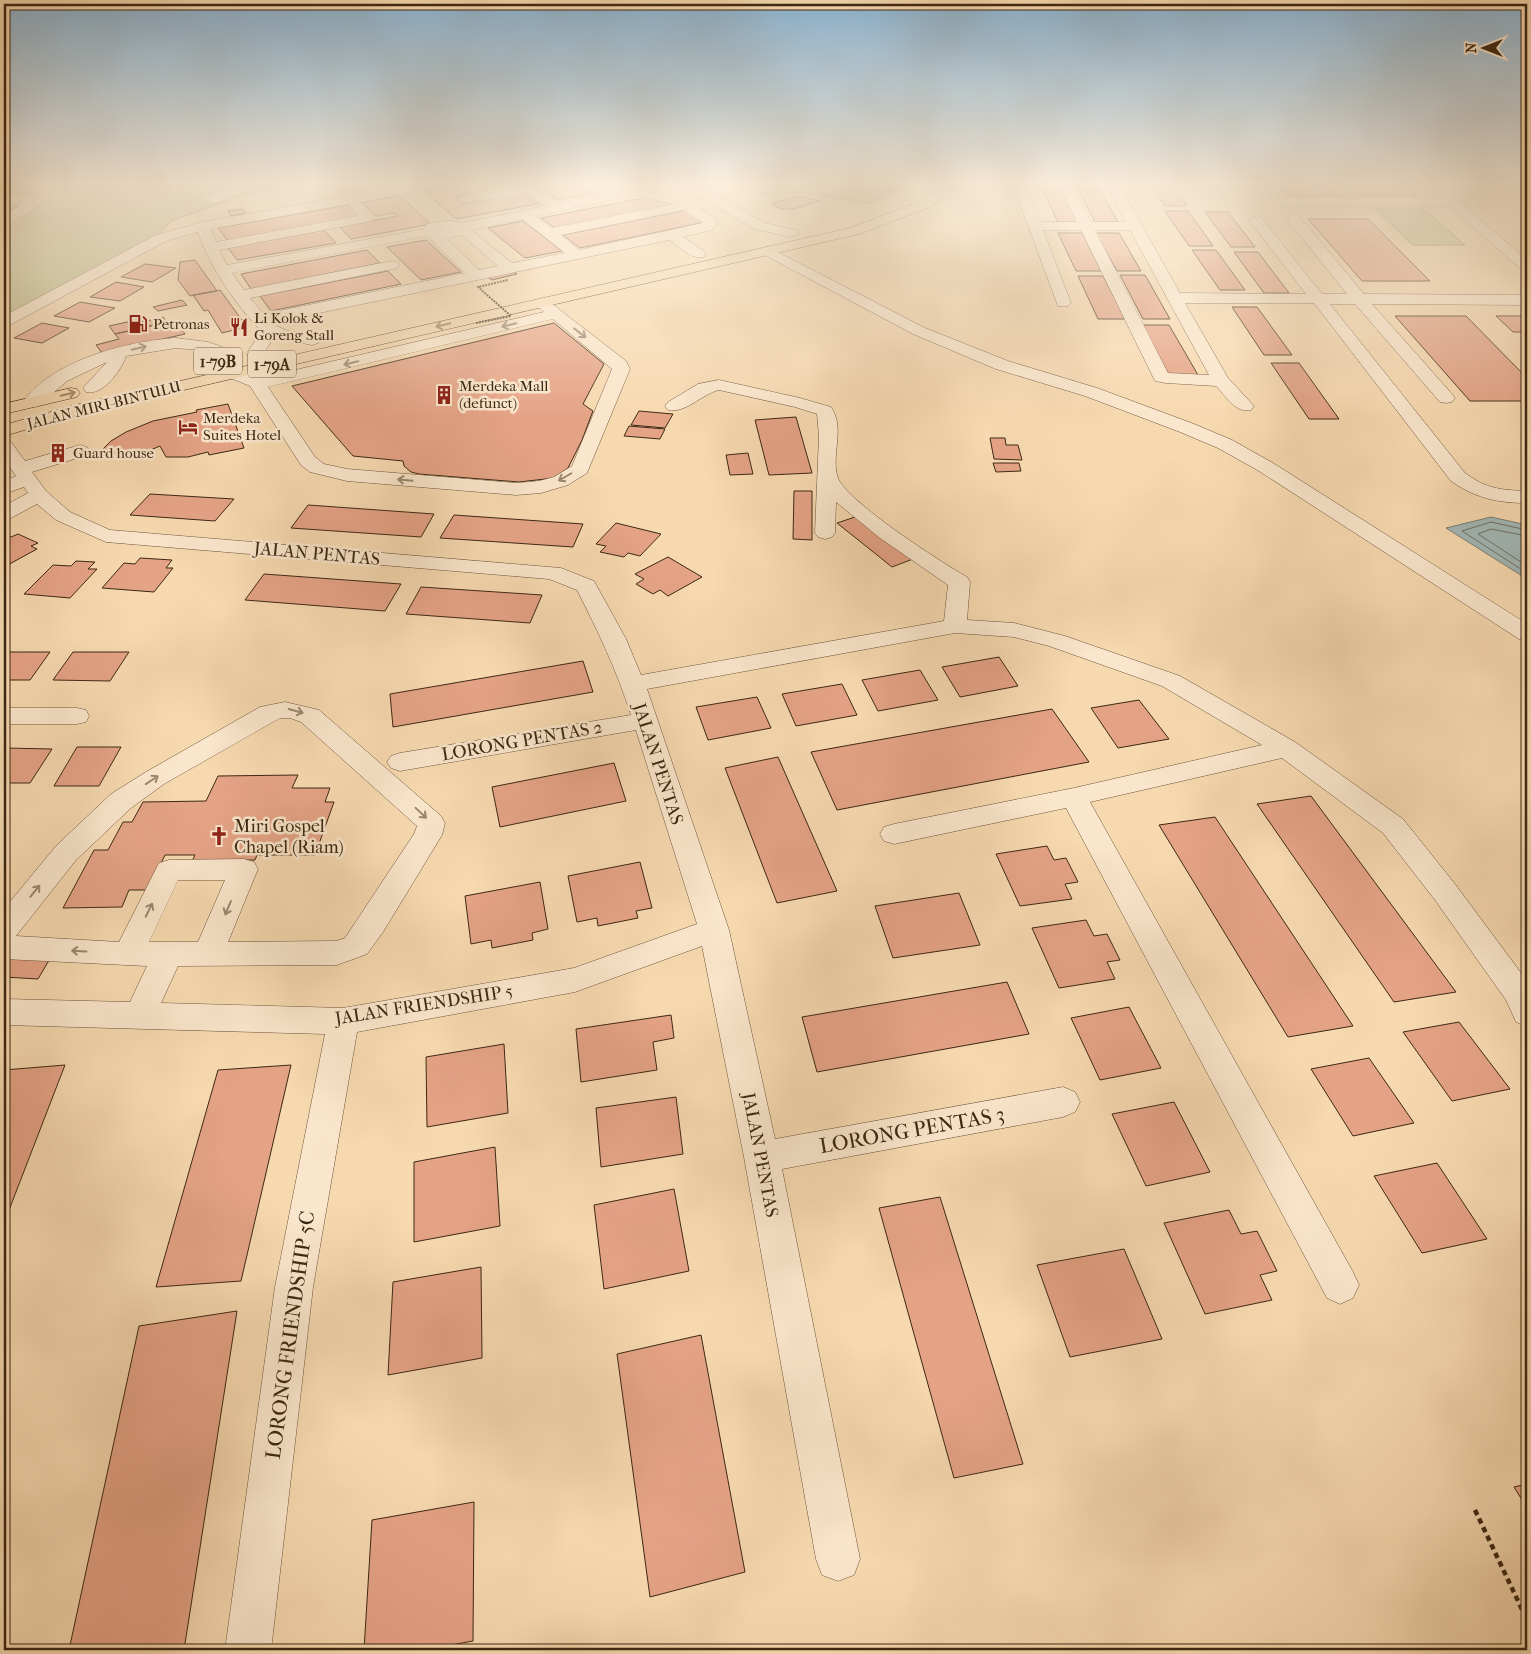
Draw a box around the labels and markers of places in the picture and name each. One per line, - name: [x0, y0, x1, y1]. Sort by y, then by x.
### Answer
- place label: Li Kolok & Goreng Stall: [254, 309, 334, 344]
- fuel station icon: Petronas: [127, 313, 149, 335]
- place label: Petronas: [153, 315, 210, 333]
- restaurant icon: Li Kolok & Goreng Stall: [228, 316, 250, 338]
- place label: Merdeka Mall (defunct): [459, 377, 549, 412]
- building icon: Merdeka Mall (defunct): [433, 384, 455, 406]
- place label: Merdeka Suites Hotel: [203, 409, 281, 444]
- hotel icon: Merdeka Suites Hotel: [177, 416, 199, 438]
- building icon: Guard house: [47, 442, 69, 464]
- place label: Guard house: [73, 444, 154, 462]
- place label: Miri Gospel Chapel (Riam): [234, 816, 344, 858]
- church icon: Miri Gospel Chapel (Riam): [208, 825, 230, 847]

